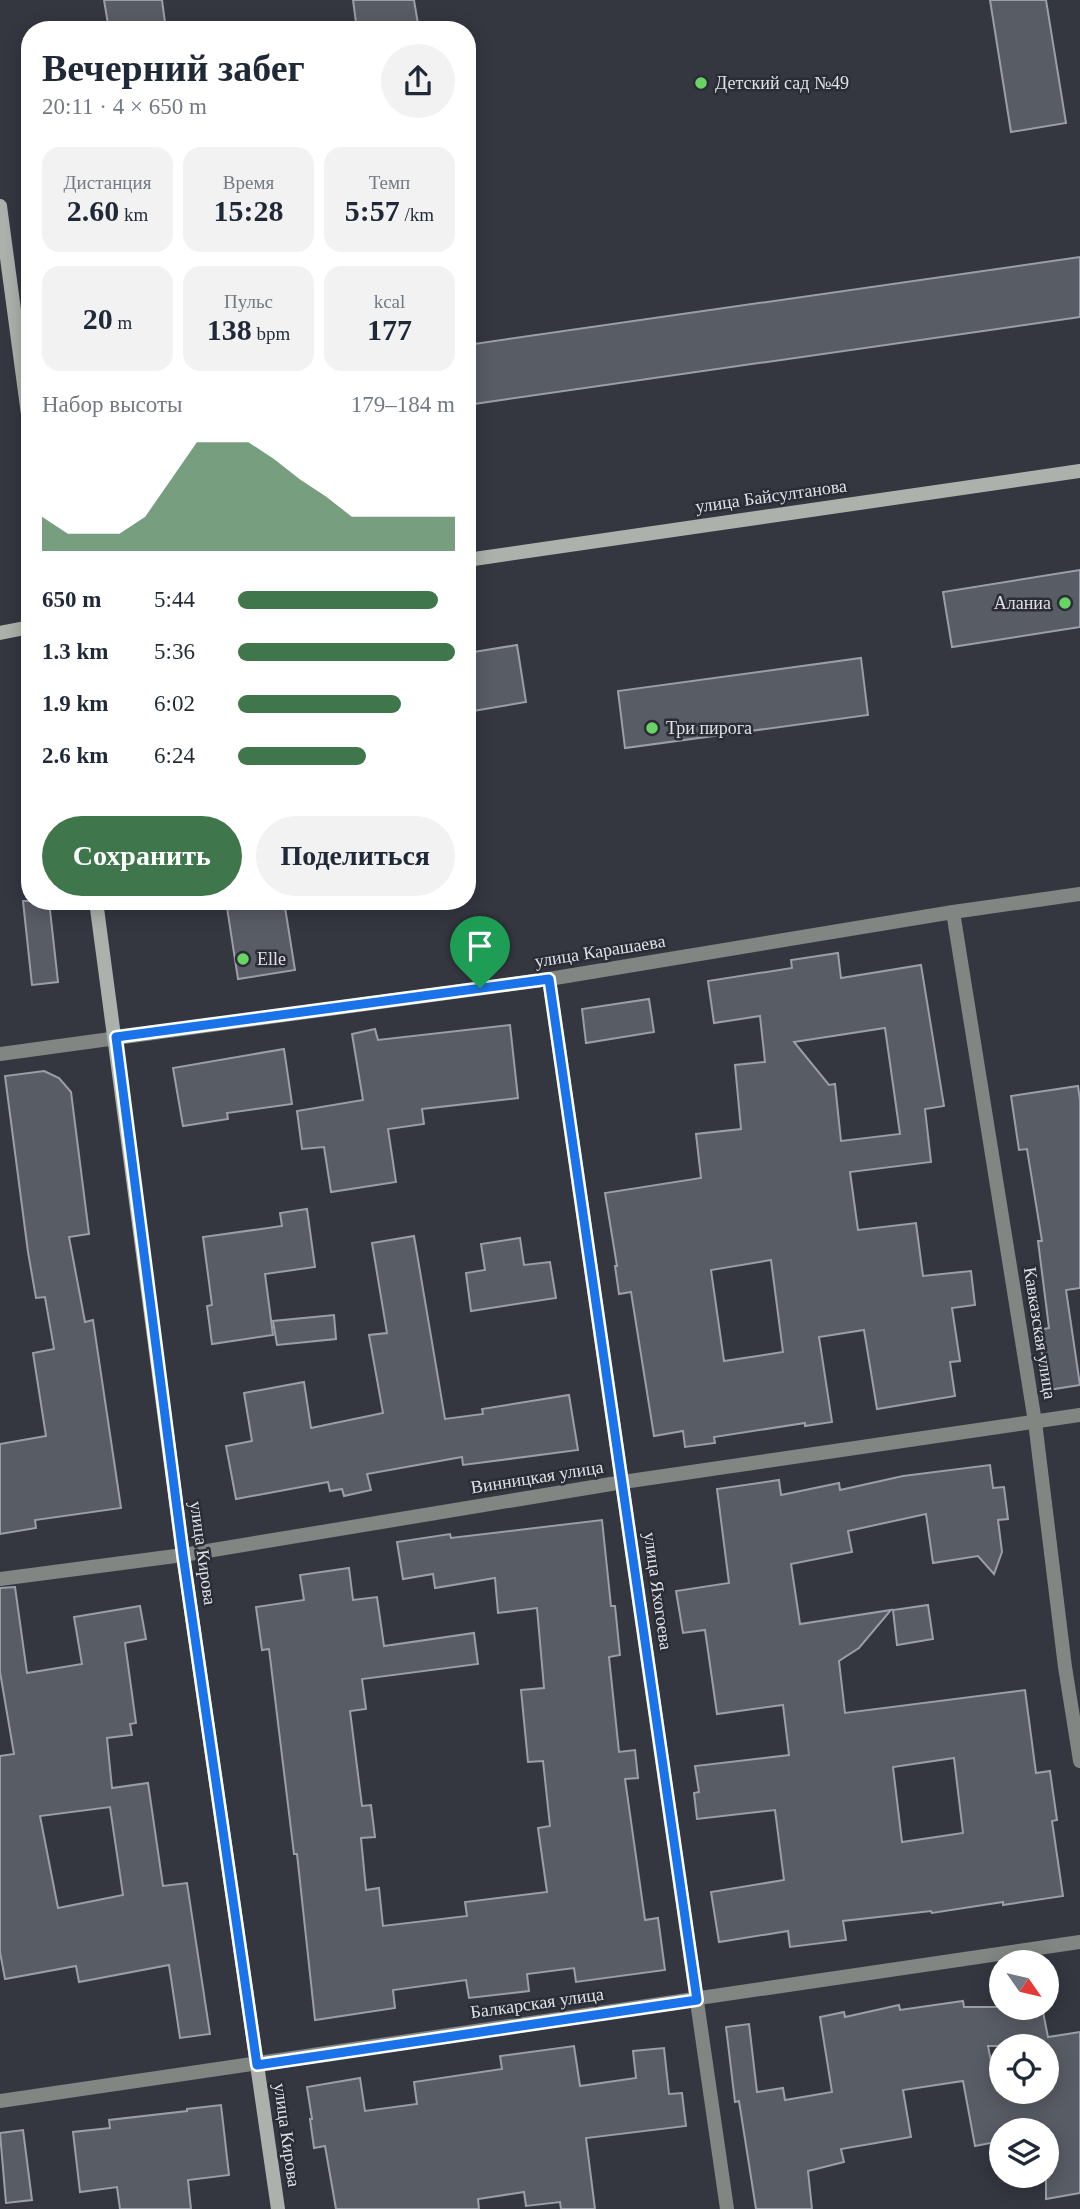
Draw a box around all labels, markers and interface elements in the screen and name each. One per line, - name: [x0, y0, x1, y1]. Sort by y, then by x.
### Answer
- button: share: [381, 44, 455, 118]
- text: Вечерний забег: [42, 47, 305, 89]
- place label: Детский сад №49: [715, 73, 849, 93]
- marker: Детский сад №49: [693, 75, 709, 91]
- text: 20:11 · 4 × 650 m: [42, 94, 207, 119]
- text: Дистанция: [64, 172, 151, 193]
- text: Время: [223, 172, 274, 193]
- text: Темп: [369, 172, 410, 193]
- text: 2.60: [67, 194, 119, 227]
- text: 15:28: [214, 194, 284, 227]
- text: 5:57: [345, 194, 400, 227]
- text: km: [119, 204, 148, 225]
- text: /km: [400, 204, 434, 225]
- text: Пульс: [224, 291, 273, 312]
- text: kcal: [374, 291, 405, 312]
- text: 20: [83, 302, 113, 335]
- text: m: [113, 312, 132, 333]
- text: 138: [207, 313, 252, 346]
- text: 177: [367, 313, 412, 346]
- text: bpm: [252, 323, 290, 344]
- text: Набор высоты: [42, 392, 183, 417]
- text: 179–184 m: [351, 392, 455, 417]
- street label: улица Байсултанова: [694, 475, 848, 517]
- text: 650 m: [42, 587, 101, 612]
- text: 5:44: [154, 587, 195, 612]
- place label: Аланиа: [994, 593, 1051, 613]
- marker: Аланиа: [1057, 595, 1073, 611]
- text: 1.3 km: [42, 639, 108, 664]
- text: 5:36: [154, 639, 195, 664]
- text: 1.9 km: [42, 691, 108, 716]
- text: 6:02: [154, 691, 195, 716]
- place label: Три пирога: [666, 718, 752, 738]
- marker: Три пирога: [644, 720, 660, 736]
- text: 2.6 km: [42, 743, 108, 768]
- text: 6:24: [154, 743, 195, 768]
- button: Сохранить: [42, 816, 242, 896]
- button: Поделиться: [256, 816, 455, 896]
- pin: [450, 916, 510, 988]
- icon: arrive: [461, 927, 499, 965]
- street label: улица Карашаева: [533, 931, 667, 971]
- place label: Elle: [257, 949, 286, 969]
- marker: Elle: [235, 951, 251, 967]
- street label: Кавказская улица: [1020, 1265, 1060, 1401]
- street label: Винницкая улица: [469, 1457, 605, 1497]
- street label: улица Кирова: [186, 1500, 220, 1606]
- street label: улица Яхогоева: [640, 1531, 676, 1651]
- north arrow: [989, 1950, 1059, 2020]
- map controls: [989, 1950, 1059, 2188]
- street label: Балкарская улица: [469, 1984, 605, 2022]
- button: locate: [989, 2034, 1059, 2104]
- street label: улица Кирова: [270, 2082, 304, 2188]
- button: layers: [989, 2118, 1059, 2188]

